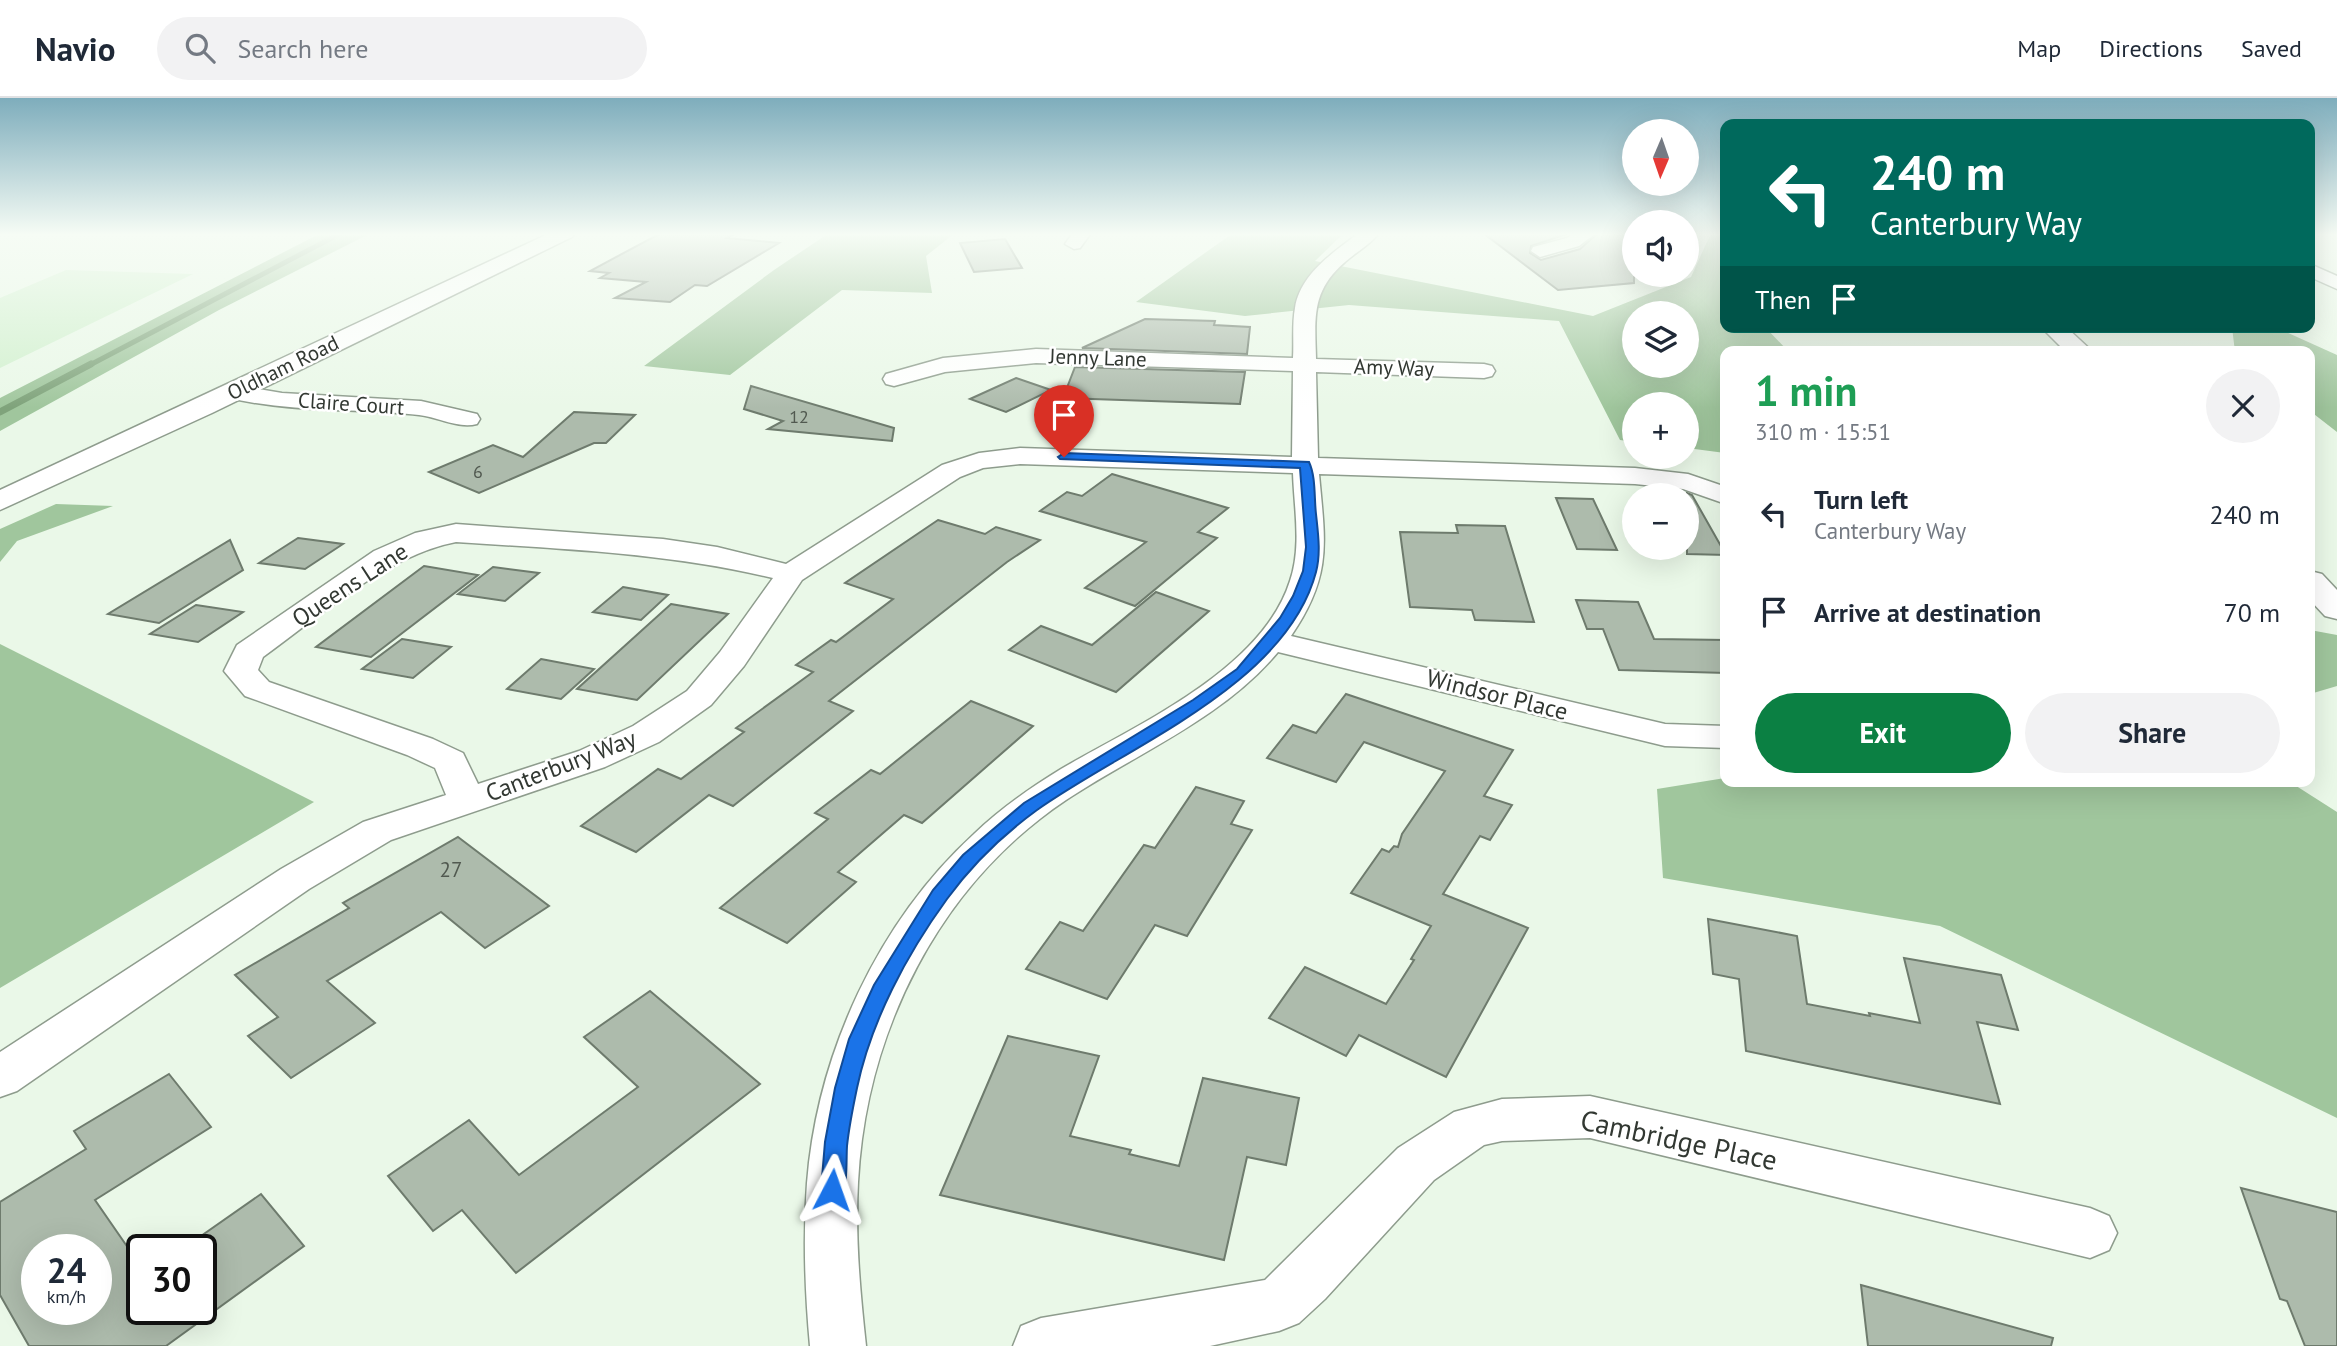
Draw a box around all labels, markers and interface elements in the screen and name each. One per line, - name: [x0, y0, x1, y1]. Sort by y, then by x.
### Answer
- search box: [157, 17, 647, 80]
- text: Navio: [35, 27, 115, 70]
- icon: search: [181, 29, 219, 67]
- text: Search here: [237, 32, 369, 65]
- text: Map: [2017, 33, 2061, 64]
- text: Directions: [2099, 33, 2203, 64]
- text: Saved: [2241, 33, 2302, 64]
- north arrow: [1622, 119, 1699, 196]
- map controls: [1622, 119, 1699, 560]
- text: 240 m: [1870, 140, 2005, 204]
- icon: left: [1755, 147, 1846, 238]
- text: Canterbury Way: [1870, 202, 2082, 244]
- button: sound: [1622, 210, 1699, 287]
- icon: arrive: [1825, 280, 1863, 318]
- text: Then: [1755, 283, 1811, 316]
- button: layers: [1622, 301, 1699, 378]
- street label: Oldham Road: [223, 329, 343, 406]
- street label: Jenny Lane: [1048, 342, 1147, 373]
- street label: Amy Way: [1353, 353, 1435, 382]
- text: 1 min: [1755, 363, 1857, 418]
- button: close: [2206, 369, 2280, 443]
- pin: [1034, 385, 1094, 457]
- street label: Claire Court: [297, 386, 405, 421]
- button: +: [1622, 392, 1699, 469]
- icon: arrive: [1045, 396, 1083, 434]
- house number: 12: [789, 405, 809, 428]
- text: 310 m · 15:51: [1755, 417, 1891, 446]
- house number: 6: [473, 460, 483, 483]
- button: −: [1622, 483, 1699, 560]
- text: Turn left: [1814, 483, 1908, 516]
- icon: left: [1755, 495, 1793, 533]
- text: 240 m: [2209, 498, 2280, 531]
- text: Canterbury Way: [1814, 516, 1966, 545]
- street label: Queens Lane: [286, 536, 414, 634]
- icon: arrive: [1755, 593, 1793, 631]
- text: Arrive at destination: [1814, 596, 2041, 629]
- text: 70 m: [2224, 596, 2280, 629]
- street label: Windsor Place: [1423, 662, 1571, 727]
- button: Exit: [1755, 693, 2011, 773]
- button: Share: [2025, 693, 2280, 773]
- street label: Canterbury Way: [481, 723, 641, 808]
- house number: 27: [440, 856, 462, 883]
- street label: Cambridge Place: [1577, 1101, 1781, 1178]
- position arrow: [795, 1153, 869, 1227]
- speed limit sign: 30: [126, 1234, 217, 1325]
- text: 24: [47, 1247, 86, 1293]
- text: km/h: [47, 1285, 86, 1308]

